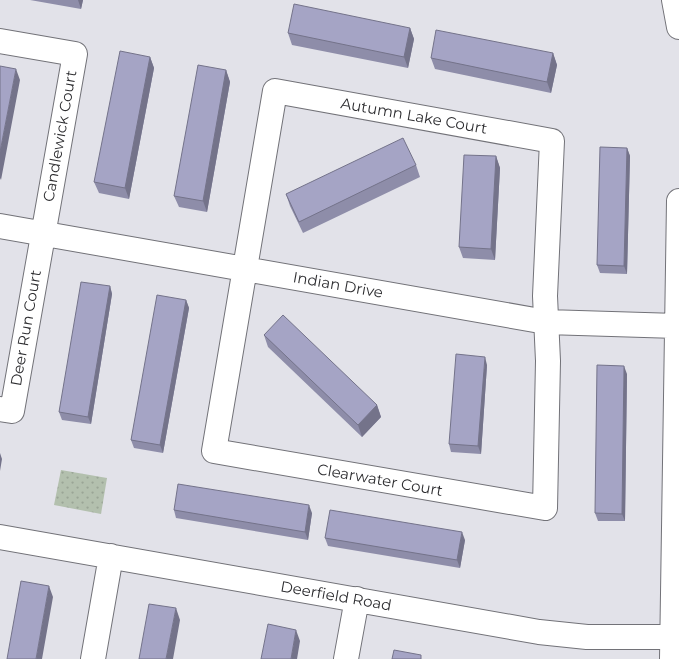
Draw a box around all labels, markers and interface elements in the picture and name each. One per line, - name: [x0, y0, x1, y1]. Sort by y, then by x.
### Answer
- street label: Candlewick Court: [39, 69, 80, 203]
- street label: Autumn Lake Court: [339, 93, 489, 138]
- street label: Indian Drive: [292, 267, 385, 302]
- street label: Deer Run Court: [6, 268, 45, 387]
- street label: Clearwater Court: [316, 459, 444, 500]
- street label: Deerfield Road: [279, 576, 393, 615]

